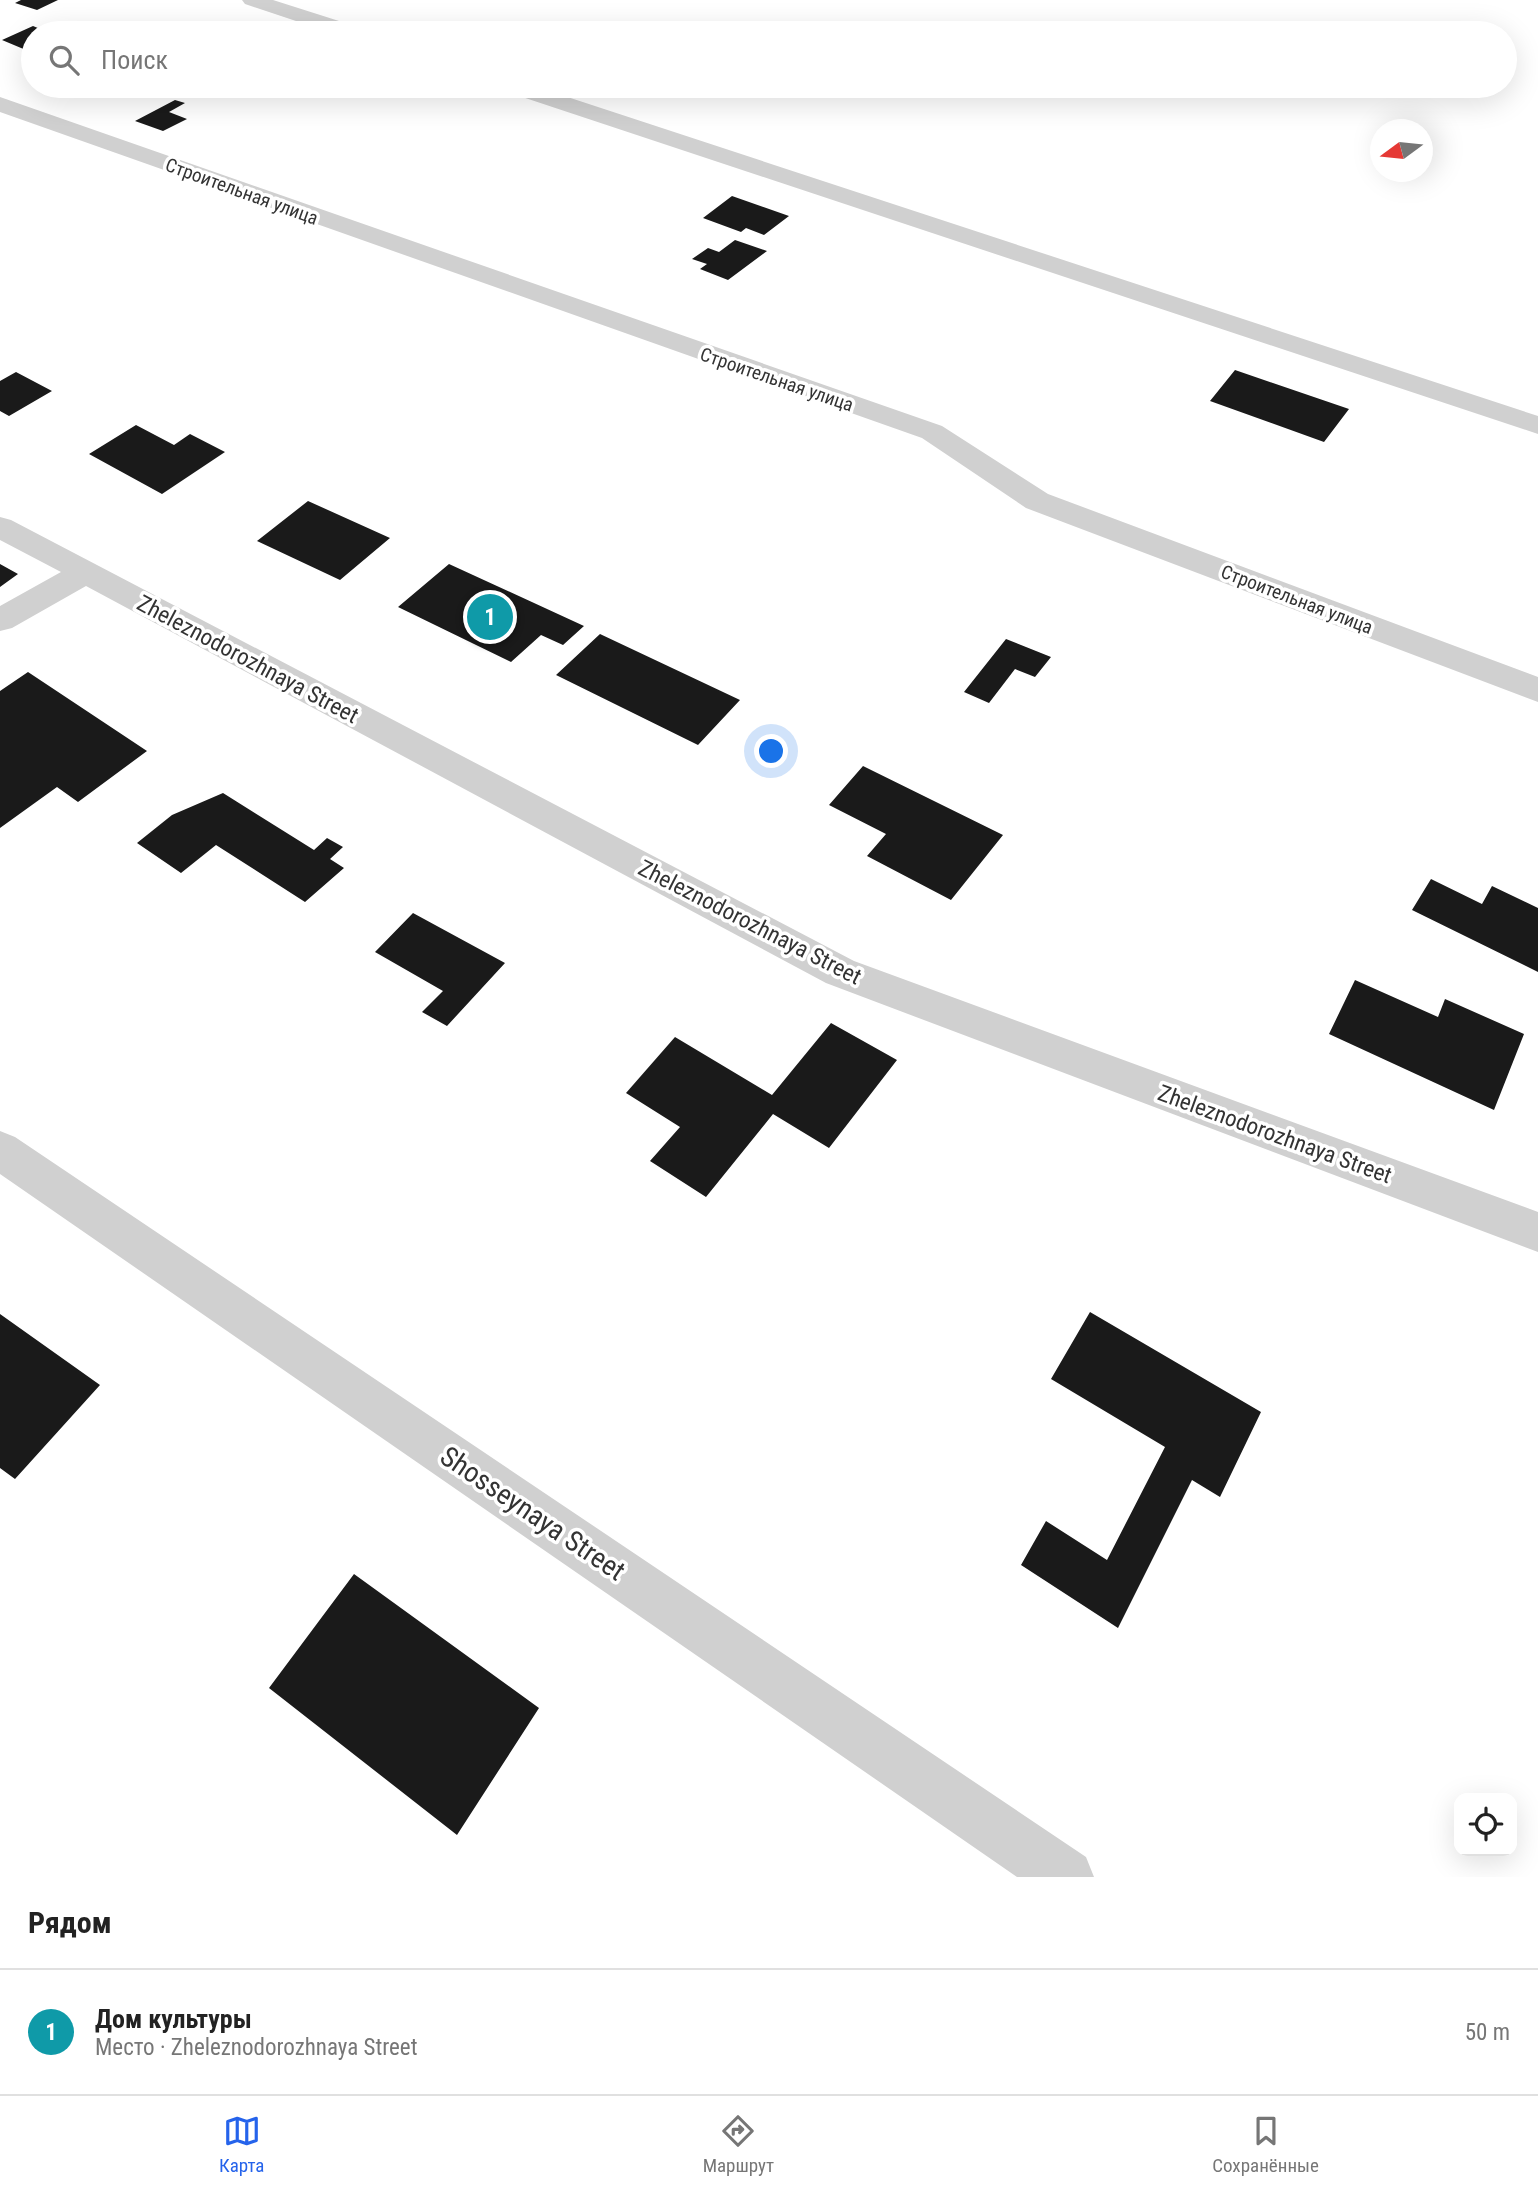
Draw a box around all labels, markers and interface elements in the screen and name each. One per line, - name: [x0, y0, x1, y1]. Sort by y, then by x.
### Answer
- search box: [21, 21, 1517, 98]
- icon: search: [45, 41, 83, 79]
- text: Поиск: [101, 45, 168, 75]
- north arrow: [1370, 119, 1433, 182]
- street label: Строительная улица: [162, 153, 321, 230]
- street label: Строительная улица: [697, 342, 857, 417]
- street label: Строительная улица: [1218, 560, 1376, 639]
- street label: Zheleznodorozhnaya Street: [133, 590, 363, 729]
- pin: 1: [467, 591, 513, 643]
- your location: [754, 734, 788, 768]
- street label: Zheleznodorozhnaya Street: [634, 854, 866, 990]
- street label: Zheleznodorozhnaya Street: [1154, 1080, 1395, 1189]
- street label: Shosseynaya Street: [434, 1439, 631, 1587]
- map controls: [1454, 1793, 1517, 1856]
- button: locate: [1454, 1793, 1517, 1856]
- text: Рядом: [28, 1905, 112, 1940]
- text: Дом культуры: [95, 2004, 252, 2034]
- text: 1: [45, 2019, 57, 2046]
- text: 50 m: [1465, 2019, 1510, 2046]
- text: Место · Zheleznodorozhnaya Street: [95, 2034, 417, 2061]
- tab: Карта: [219, 2112, 264, 2177]
- tab: Маршрут: [703, 2112, 774, 2177]
- tab: Сохранённые: [1212, 2112, 1319, 2177]

